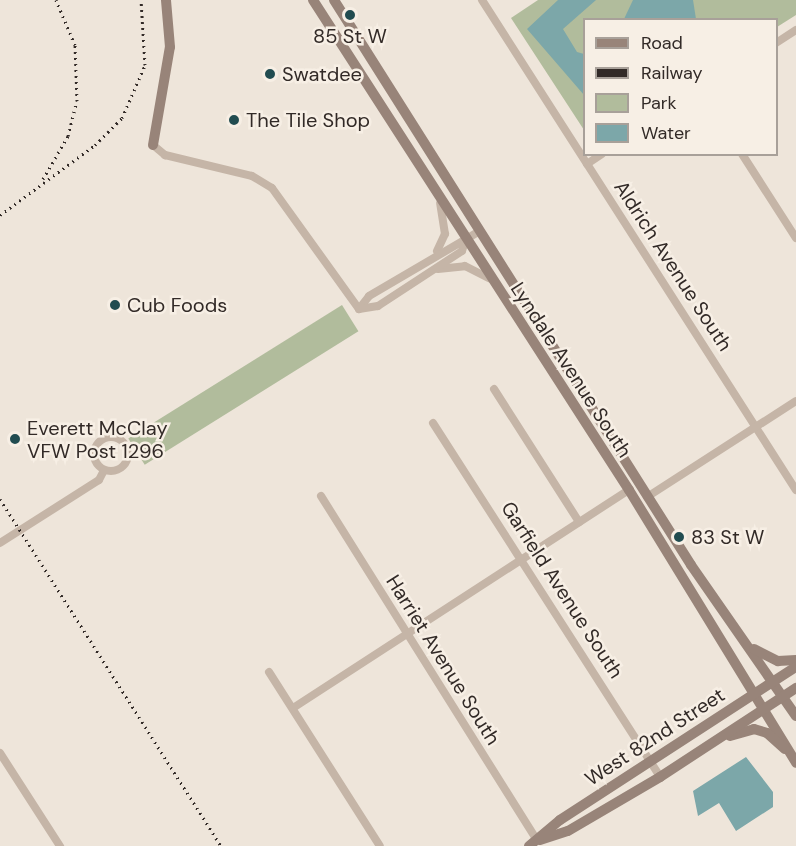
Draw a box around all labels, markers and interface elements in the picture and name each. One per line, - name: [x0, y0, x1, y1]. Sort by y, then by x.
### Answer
- marker: 85 St W: [343, 8, 357, 22]
- legend: [583, 18, 778, 156]
- place label: 85 St W: [313, 24, 387, 48]
- text: Road: [641, 31, 683, 55]
- text: Railway: [641, 61, 703, 85]
- place label: Swatdee: [282, 62, 362, 86]
- marker: Swatdee: [263, 67, 277, 81]
- text: Park: [641, 91, 677, 115]
- place label: The Tile Shop: [246, 108, 370, 132]
- marker: The Tile Shop: [227, 113, 241, 127]
- text: Water: [641, 121, 691, 145]
- street label: Aldrich Avenue South: [609, 176, 737, 356]
- street label: Lyndale Avenue South: [505, 278, 637, 462]
- place label: Cub Foods: [127, 293, 227, 317]
- marker: Cub Foods: [108, 298, 122, 312]
- place label: Everett McClay VFW Post 1296: [27, 416, 167, 463]
- marker: Everett McClay VFW Post 1296: [8, 432, 22, 446]
- street label: Garfield Avenue South: [496, 497, 628, 683]
- place label: 83 St W: [691, 525, 764, 549]
- marker: 83 St W: [672, 530, 686, 544]
- street label: Harriet Avenue South: [381, 571, 505, 749]
- street label: West 82nd Street: [581, 683, 729, 791]

